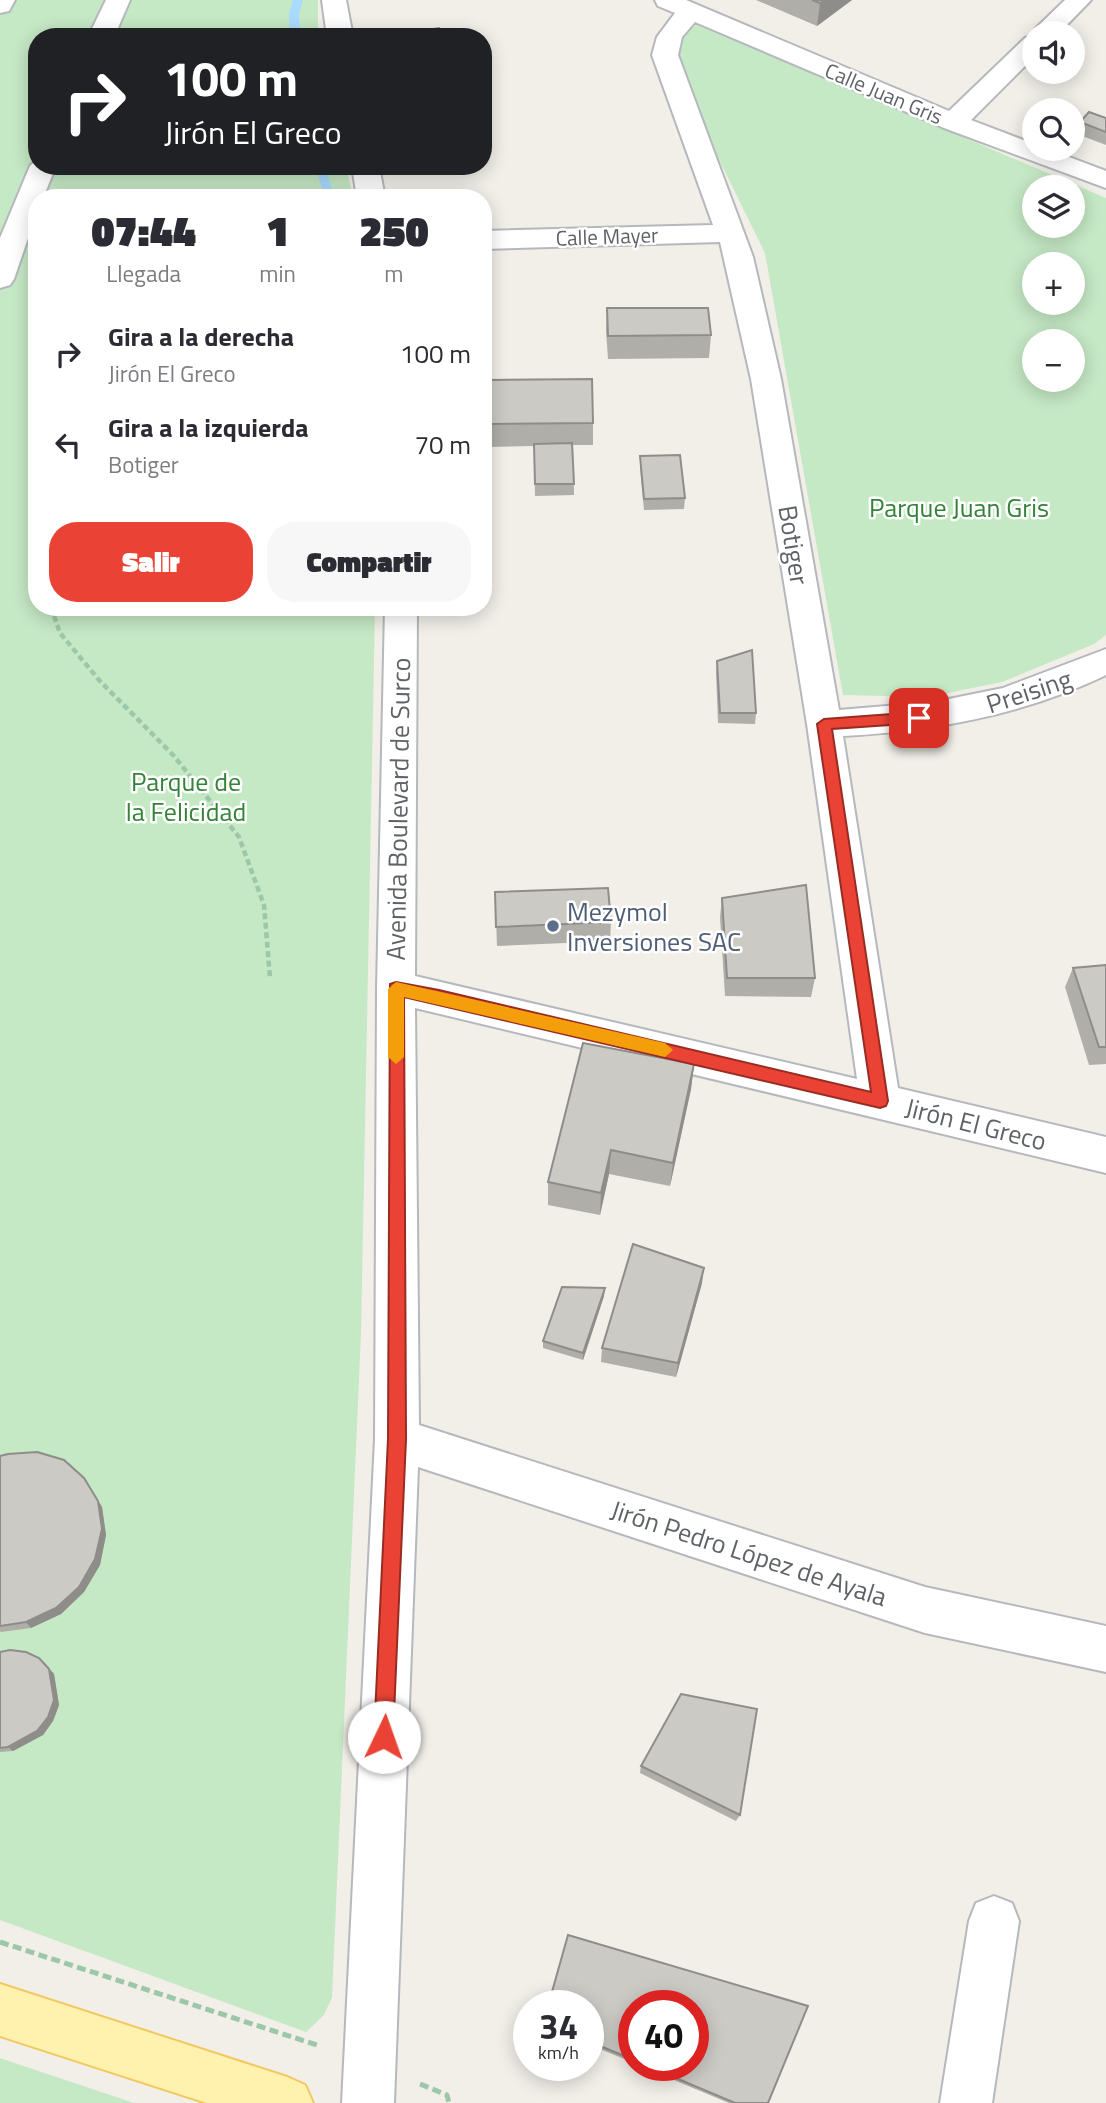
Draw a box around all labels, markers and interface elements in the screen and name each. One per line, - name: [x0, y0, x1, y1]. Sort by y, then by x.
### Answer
- map controls: [1022, 21, 1085, 392]
- button: sound: [1022, 21, 1085, 84]
- text: 100 m: [164, 40, 298, 115]
- street label: Calle Juan Gris: [820, 54, 948, 132]
- icon: right: [49, 56, 140, 147]
- button: search: [1022, 98, 1085, 161]
- text: Jirón El Greco: [164, 108, 342, 156]
- button: layers: [1022, 175, 1085, 238]
- text: 07:44: [91, 198, 196, 262]
- text: 1: [266, 198, 289, 262]
- text: 250: [359, 198, 429, 262]
- street label: Calle Mayer: [555, 218, 659, 254]
- button: +: [1022, 252, 1085, 315]
- text: Llegada: [106, 256, 181, 291]
- text: min: [259, 256, 296, 291]
- text: m: [384, 256, 404, 291]
- text: Gira a la derecha: [108, 317, 294, 356]
- button: −: [1022, 329, 1085, 392]
- text: 100 m: [400, 334, 471, 373]
- icon: right: [49, 335, 87, 373]
- text: Jirón El Greco: [108, 356, 236, 391]
- text: Gira a la izquierda: [108, 408, 309, 447]
- text: 70 m: [414, 425, 471, 464]
- icon: left: [49, 426, 87, 464]
- text: Botiger: [108, 447, 179, 482]
- park label: Parque Juan Gris: [869, 488, 1049, 527]
- street label: Botiger: [768, 502, 820, 588]
- button: Salir: [49, 522, 253, 602]
- button: Compartir: [267, 522, 471, 602]
- street label: Avenida Boulevard de Surco: [376, 657, 420, 961]
- street label: Preising: [981, 659, 1077, 723]
- pin: [889, 688, 949, 748]
- icon: arrive: [900, 699, 938, 737]
- park label: Parque de la Felicidad: [126, 762, 246, 831]
- place label: Mezymol Inversiones SAC: [567, 892, 741, 961]
- marker: Mezymol Inversiones SAC: [545, 918, 561, 934]
- street label: Jirón El Greco: [901, 1088, 1051, 1160]
- street label: Jirón Pedro López de Ayala: [606, 1490, 892, 1616]
- position arrow: [347, 1700, 421, 1774]
- speed limit sign: 40: [618, 1990, 709, 2081]
- text: 34: [539, 1999, 578, 2053]
- text: km/h: [538, 2039, 579, 2066]

